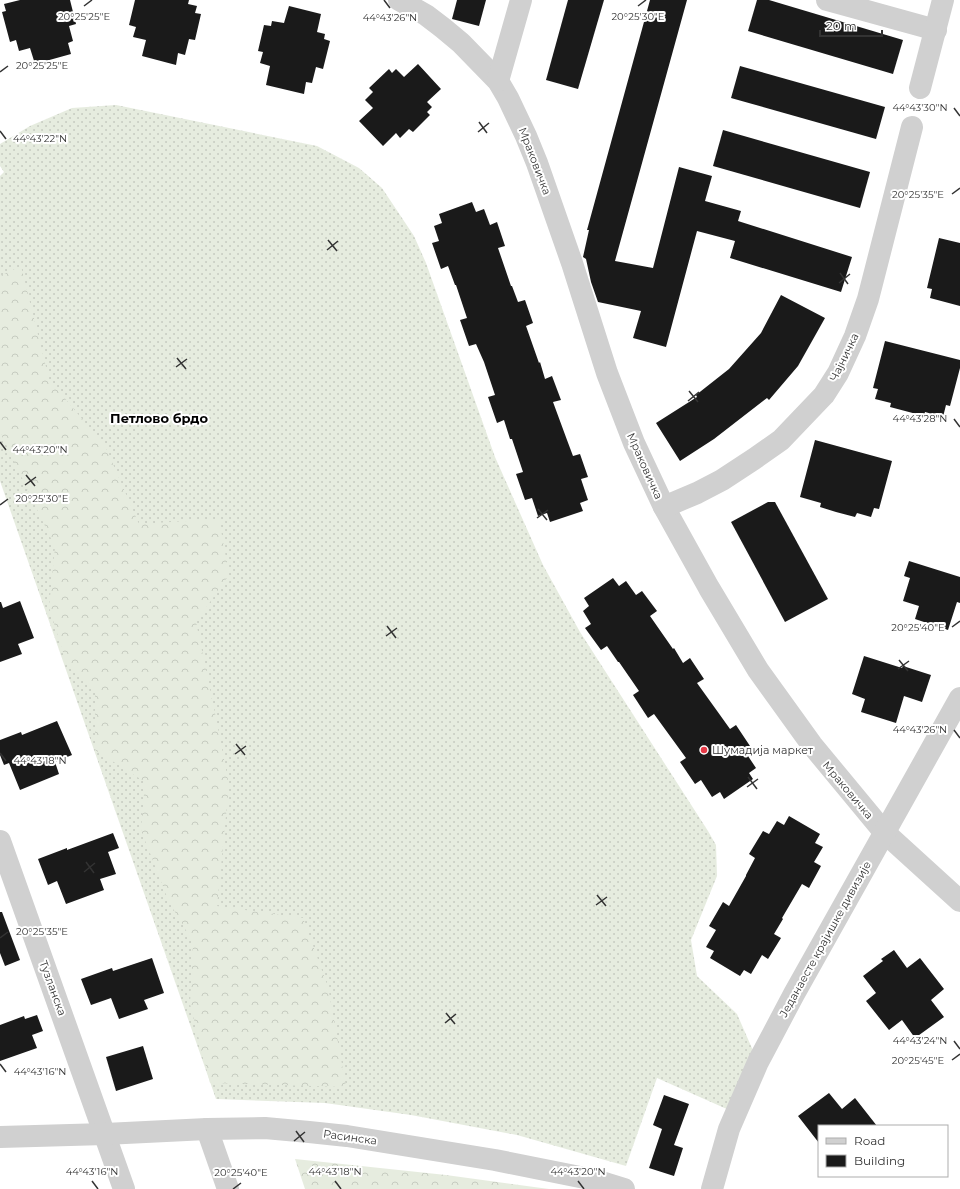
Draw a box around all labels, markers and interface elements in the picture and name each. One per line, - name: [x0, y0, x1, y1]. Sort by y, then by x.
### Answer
- text: 20°25'25"E: [58, 10, 110, 23]
- text: 20°25'30"E: [611, 10, 665, 23]
- text: 44°43'26"N: [363, 11, 417, 24]
- scale bar: [820, 12, 882, 38]
- text: 20 m: [826, 18, 857, 33]
- text: 20°25'25"E: [16, 59, 68, 72]
- text: 44°43'30"N: [892, 101, 948, 114]
- street label: Мраковичка: [516, 125, 554, 197]
- text: 44°43'22"N: [13, 132, 67, 145]
- text: 20°25'35"E: [892, 188, 944, 201]
- street label: Чајничка: [826, 331, 862, 383]
- district label: Петлово брдо: [110, 410, 208, 426]
- text: 44°43'28"N: [893, 412, 947, 425]
- street label: Мраковичка: [624, 431, 666, 501]
- text: 44°43'20"N: [12, 443, 68, 456]
- text: 20°25'30"E: [15, 492, 69, 505]
- text: 20°25'40"E: [891, 621, 945, 634]
- text: 44°43'26"N: [893, 723, 947, 736]
- place label: Шумадија маркет: [712, 743, 814, 757]
- marker: Шумадија маркет: [699, 745, 709, 755]
- text: 44°43'18"N: [13, 754, 67, 767]
- street label: Мраковичка: [820, 758, 876, 822]
- street label: Једанаесте крајишке дивизије: [776, 858, 874, 1020]
- text: 20°25'35"E: [16, 925, 68, 938]
- street label: Тузланска: [37, 958, 69, 1018]
- text: 44°43'24"N: [893, 1034, 947, 1047]
- text: 20°25'45"E: [892, 1054, 945, 1067]
- text: 44°43'16"N: [14, 1065, 66, 1078]
- legend: [818, 1125, 948, 1177]
- street label: Расинска: [322, 1126, 378, 1148]
- text: Road: [854, 1133, 885, 1148]
- text: Building: [854, 1153, 905, 1168]
- text: 44°43'16"N: [66, 1165, 118, 1178]
- text: 44°43'18"N: [308, 1165, 362, 1178]
- text: 44°43'20"N: [550, 1165, 606, 1178]
- text: 20°25'40"E: [214, 1166, 268, 1179]

